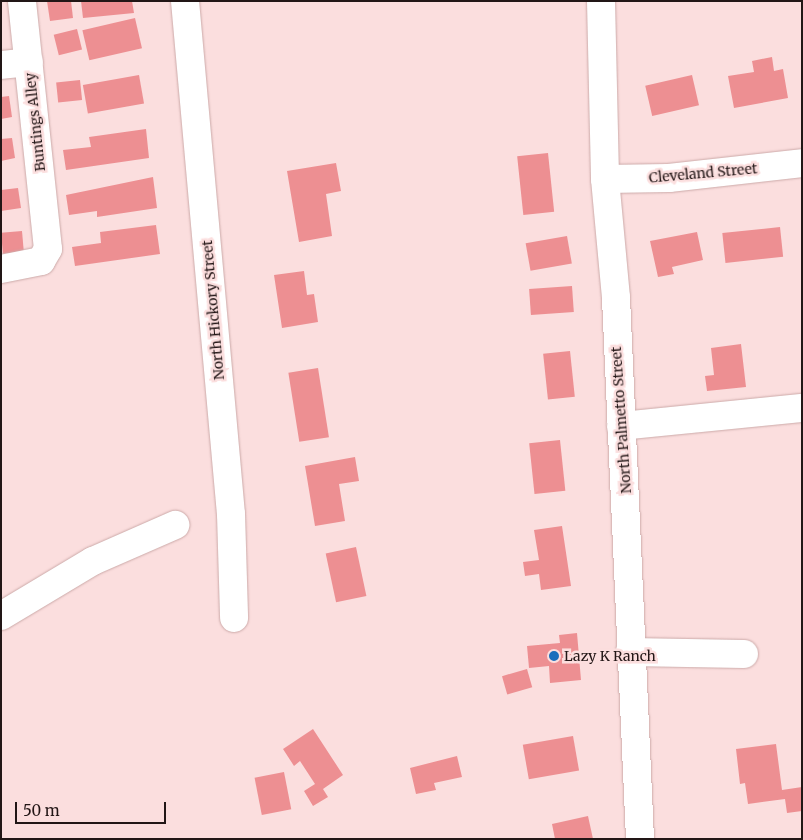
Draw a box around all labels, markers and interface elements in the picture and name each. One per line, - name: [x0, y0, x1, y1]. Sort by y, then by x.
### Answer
- street label: Buntings Alley: [21, 72, 49, 172]
- street label: Cleveland Street: [648, 160, 758, 186]
- street label: North Hickory Street: [199, 239, 227, 381]
- street label: North Palmetto Street: [607, 346, 635, 494]
- place label: Lazy K Ranch: [564, 648, 656, 664]
- marker: Lazy K Ranch: [548, 650, 560, 662]
- scale bar: [18, 792, 169, 824]
- text: 50 m: [23, 801, 60, 820]

